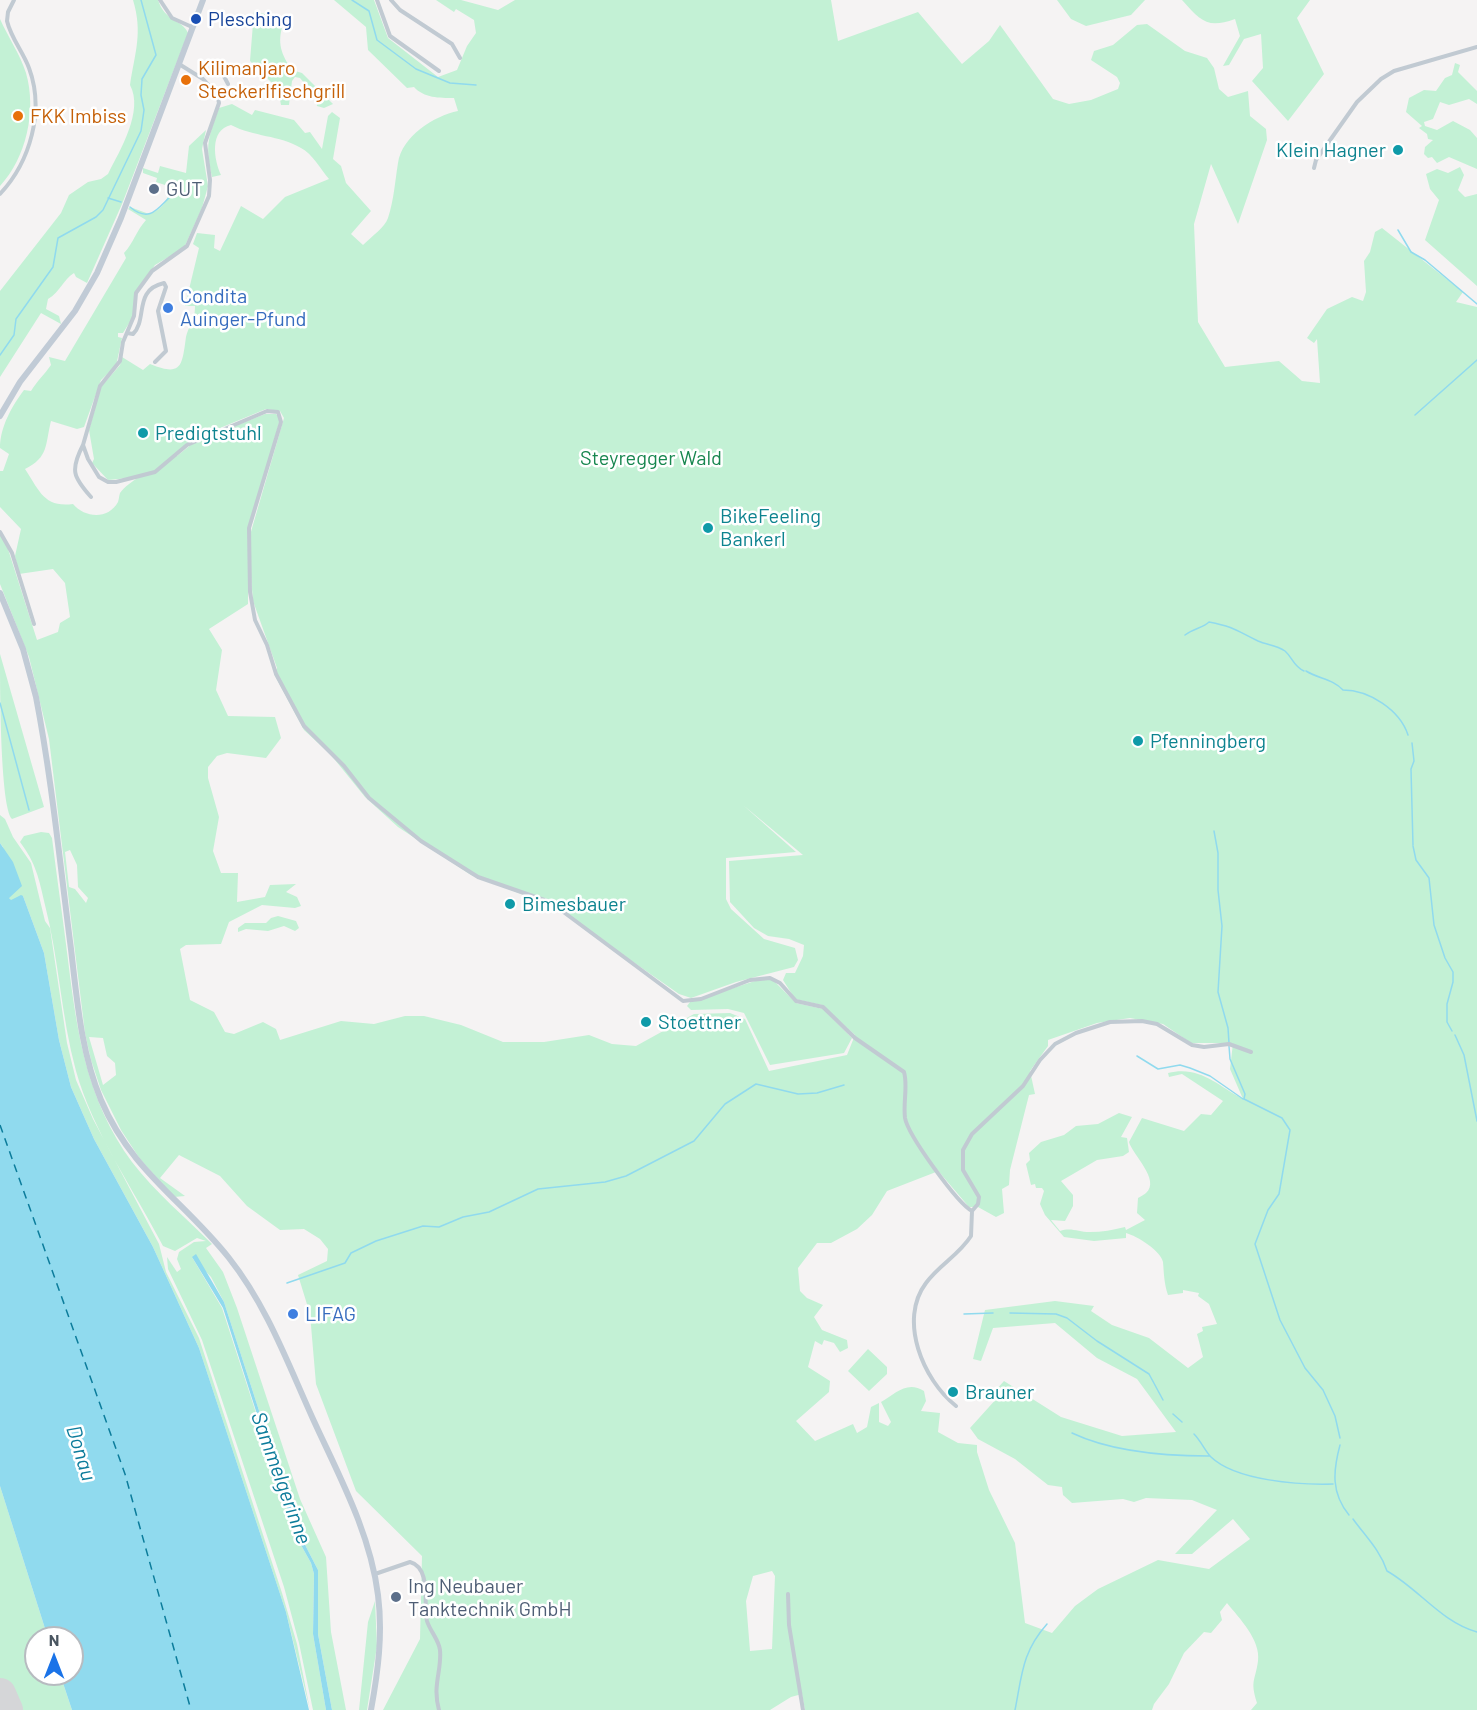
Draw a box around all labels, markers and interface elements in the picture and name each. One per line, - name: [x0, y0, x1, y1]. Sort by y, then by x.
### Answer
- place label: Plesching: [208, 7, 292, 31]
- marker: Plesching: [189, 12, 203, 26]
- place label: Kilimanjaro Steckerlfischgrill: [198, 56, 345, 103]
- marker: Kilimanjaro Steckerlfischgrill: [179, 73, 193, 87]
- place label: FKK Imbiss: [30, 104, 126, 128]
- marker: FKK Imbiss: [11, 109, 25, 123]
- place label: Klein Hagner: [1276, 138, 1386, 162]
- marker: Klein Hagner: [1391, 143, 1405, 157]
- place label: GUT: [166, 177, 203, 201]
- marker: GUT: [147, 182, 161, 196]
- place label: Condita Auinger-Pfund: [180, 284, 306, 331]
- marker: Condita Auinger-Pfund: [161, 301, 175, 315]
- place label: Predigtstuhl: [155, 421, 262, 445]
- marker: Predigtstuhl: [136, 426, 150, 440]
- park label: Steyregger Wald: [580, 446, 722, 470]
- place label: BikeFeeling Bankerl: [720, 504, 821, 551]
- marker: BikeFeeling Bankerl: [701, 521, 715, 535]
- place label: Pfenningberg: [1150, 729, 1266, 753]
- marker: Pfenningberg: [1131, 734, 1145, 748]
- place label: Bimesbauer: [522, 892, 626, 916]
- marker: Bimesbauer: [503, 897, 517, 911]
- place label: Stoettner: [658, 1010, 741, 1034]
- marker: Stoettner: [639, 1015, 653, 1029]
- place label: LIFAG: [305, 1302, 356, 1326]
- marker: LIFAG: [286, 1307, 300, 1321]
- place label: Brauner: [965, 1380, 1034, 1404]
- marker: Brauner: [946, 1385, 960, 1399]
- water label: Sammelgerinne: [245, 1408, 317, 1548]
- water label: Donau: [61, 1422, 101, 1484]
- place label: Ing Neubauer Tanktechnik GmbH: [408, 1574, 572, 1621]
- marker: Ing Neubauer Tanktechnik GmbH: [389, 1590, 403, 1604]
- north arrow: [24, 1626, 84, 1686]
- text: N: [49, 1630, 59, 1649]

